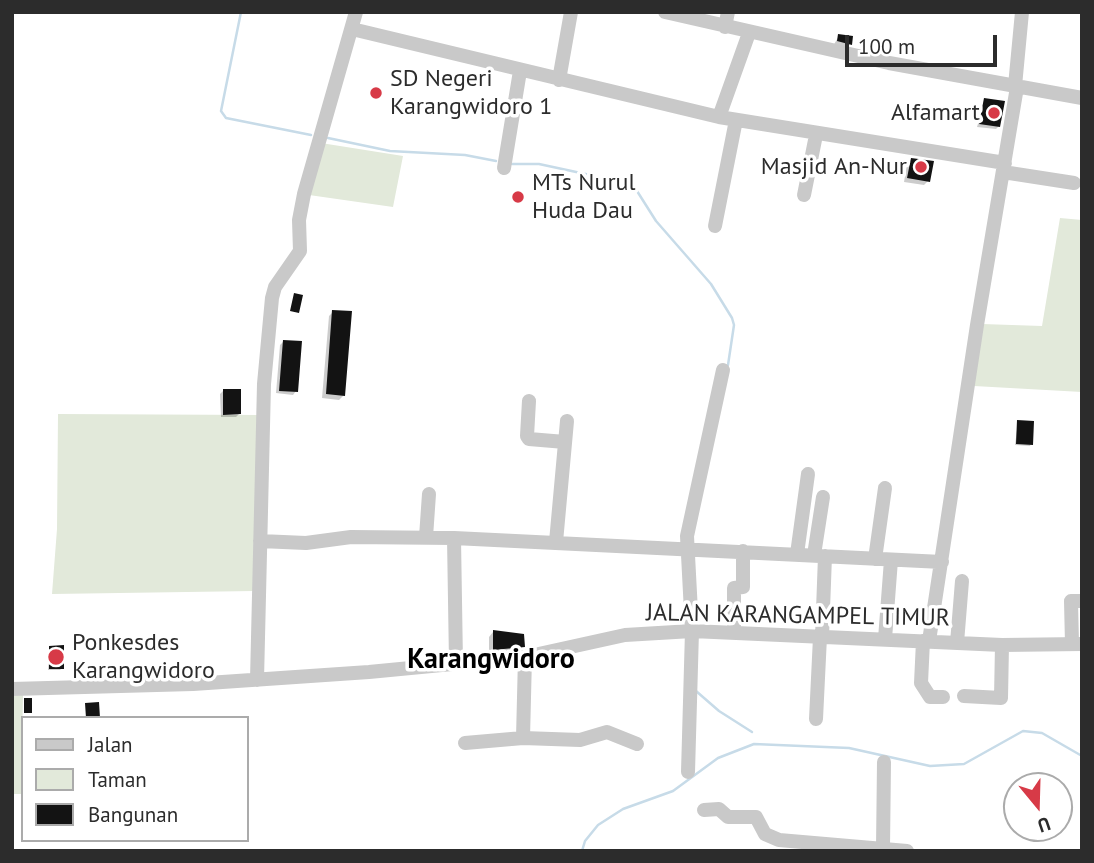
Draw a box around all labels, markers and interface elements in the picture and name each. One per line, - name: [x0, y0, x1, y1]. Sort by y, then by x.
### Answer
- scale bar: [849, 21, 1001, 65]
- text: 100 m: [858, 33, 915, 60]
- place label: SD Negeri Karangwidoro 1: [390, 65, 552, 121]
- marker: SD Negeri Karangwidoro 1: [368, 85, 384, 101]
- place label: Alfamart: [891, 99, 980, 127]
- marker: Alfamart: [986, 105, 1002, 121]
- place label: Masjid An-Nur: [761, 153, 907, 181]
- marker: Masjid An-Nur: [913, 159, 929, 175]
- place label: MTs Nurul Huda Dau: [532, 169, 635, 225]
- marker: MTs Nurul Huda Dau: [510, 189, 526, 205]
- street label: JALAN KARANGAMPEL TIMUR: [646, 599, 950, 633]
- place label: Ponkesdes Karangwidoro: [72, 629, 215, 685]
- district label: Karangwidoro: [407, 643, 575, 677]
- marker: Ponkesdes Karangwidoro: [46, 647, 66, 667]
- legend: [21, 716, 248, 842]
- text: Jalan: [88, 731, 133, 758]
- text: Taman: [88, 766, 147, 793]
- north arrow: [1003, 772, 1073, 842]
- text: Bangunan: [88, 801, 178, 828]
- text: U: [1035, 812, 1054, 838]

